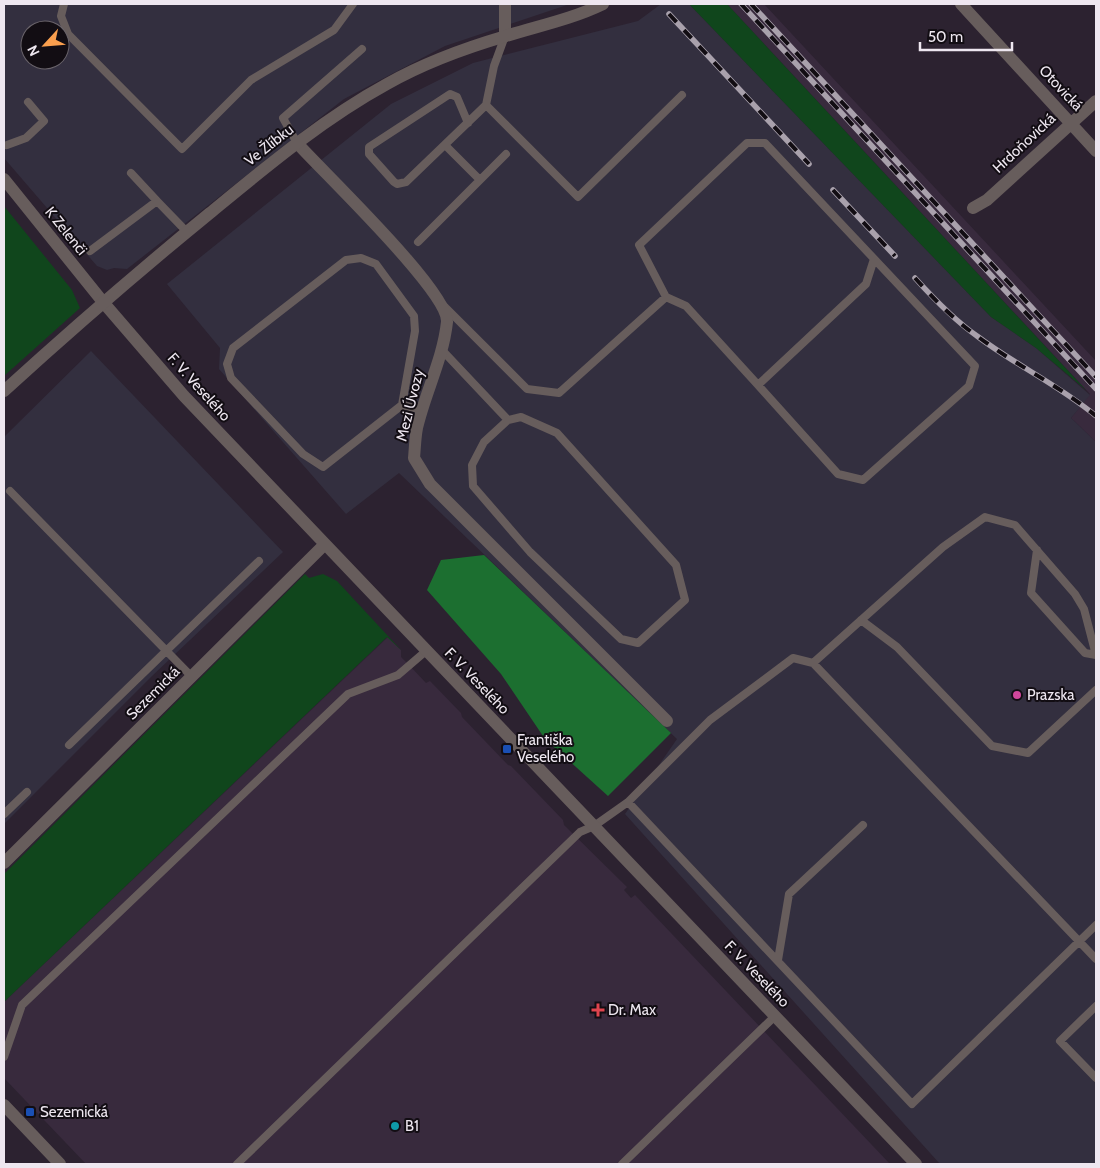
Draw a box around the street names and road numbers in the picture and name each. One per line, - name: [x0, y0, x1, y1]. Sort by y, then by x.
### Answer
- street label: Otovická: [1035, 61, 1087, 115]
- street label: Hrdoňovická: [989, 109, 1060, 177]
- street label: Ve Žlíbku: [240, 120, 297, 170]
- street label: K Zelenči: [41, 203, 91, 259]
- street label: F. V. Veselého: [164, 349, 234, 425]
- street label: Mezi Úvozy: [391, 366, 428, 443]
- street label: F. V. Veselého: [441, 644, 513, 718]
- street label: Sezemická: [123, 662, 184, 723]
- street label: F. V. Veselého: [721, 937, 793, 1011]

